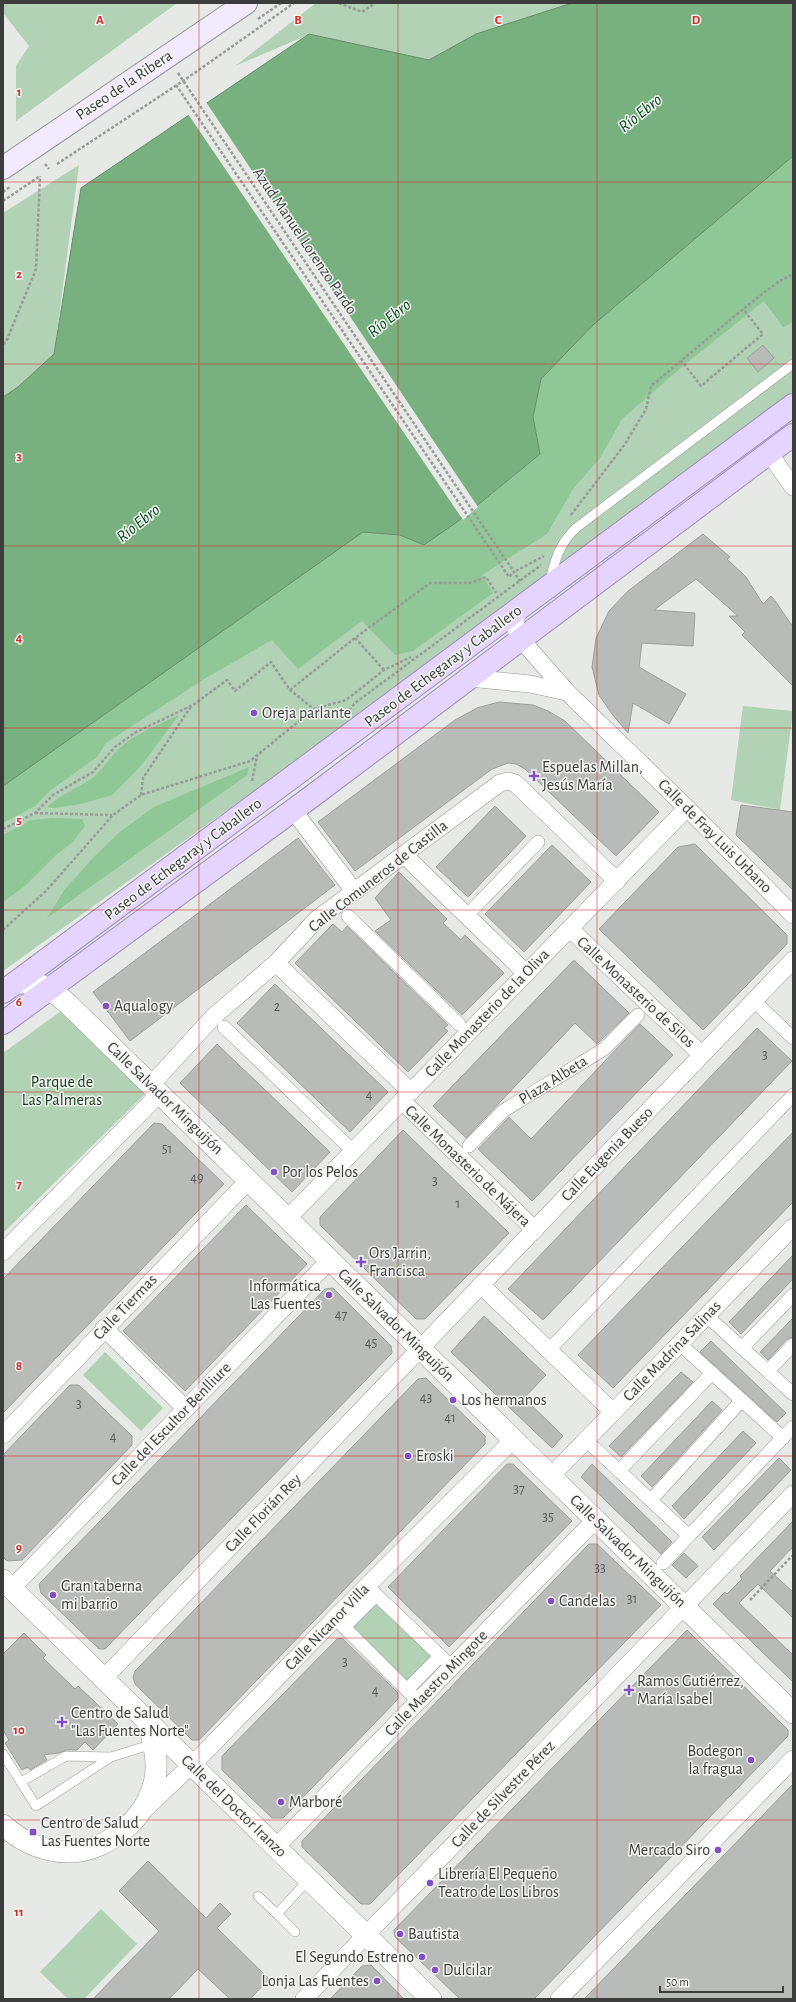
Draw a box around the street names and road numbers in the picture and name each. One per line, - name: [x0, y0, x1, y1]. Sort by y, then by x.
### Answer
- street label: Paseo de la Ribera: [73, 47, 175, 123]
- street label: Azud Manuel Lorenzo Pardo: [250, 165, 360, 317]
- street label: Paseo de Echegaray y Caballero: [362, 602, 525, 731]
- street label: Calle de Fray Luis Urbano: [654, 776, 775, 897]
- street label: Paseo de Echegaray y Caballero: [102, 795, 265, 924]
- street label: Calle Comuneros de Castilla: [305, 817, 451, 935]
- street label: Calle Monasterio de Silos: [574, 933, 698, 1051]
- street label: Calle Monasterio de la Oliva: [422, 946, 552, 1080]
- street label: Calle Salvador Minguijón: [103, 1039, 226, 1158]
- street label: Plaza Albeta: [516, 1053, 590, 1107]
- street label: Calle Monasterio de Nájera: [402, 1102, 534, 1231]
- street label: Calle Eugenia Bueso: [558, 1104, 656, 1204]
- street label: Calle Salvador Minguijón: [334, 1266, 457, 1385]
- street label: Calle Tiermas: [90, 1271, 160, 1343]
- street label: Calle Madrina Salinas: [620, 1298, 724, 1404]
- street label: Calle del Escultor Benlliure: [108, 1359, 234, 1489]
- street label: Calle Florián Rey: [222, 1471, 305, 1556]
- street label: Calle Salvador Minguijón: [566, 1492, 689, 1611]
- street label: Calle Nicanor Villa: [282, 1581, 372, 1673]
- street label: Calle Maestro Mingote: [382, 1627, 490, 1739]
- street label: Calle de Silvestre Pérez: [448, 1737, 558, 1850]
- street label: Calle del Doctor Iranzo: [178, 1752, 290, 1860]

